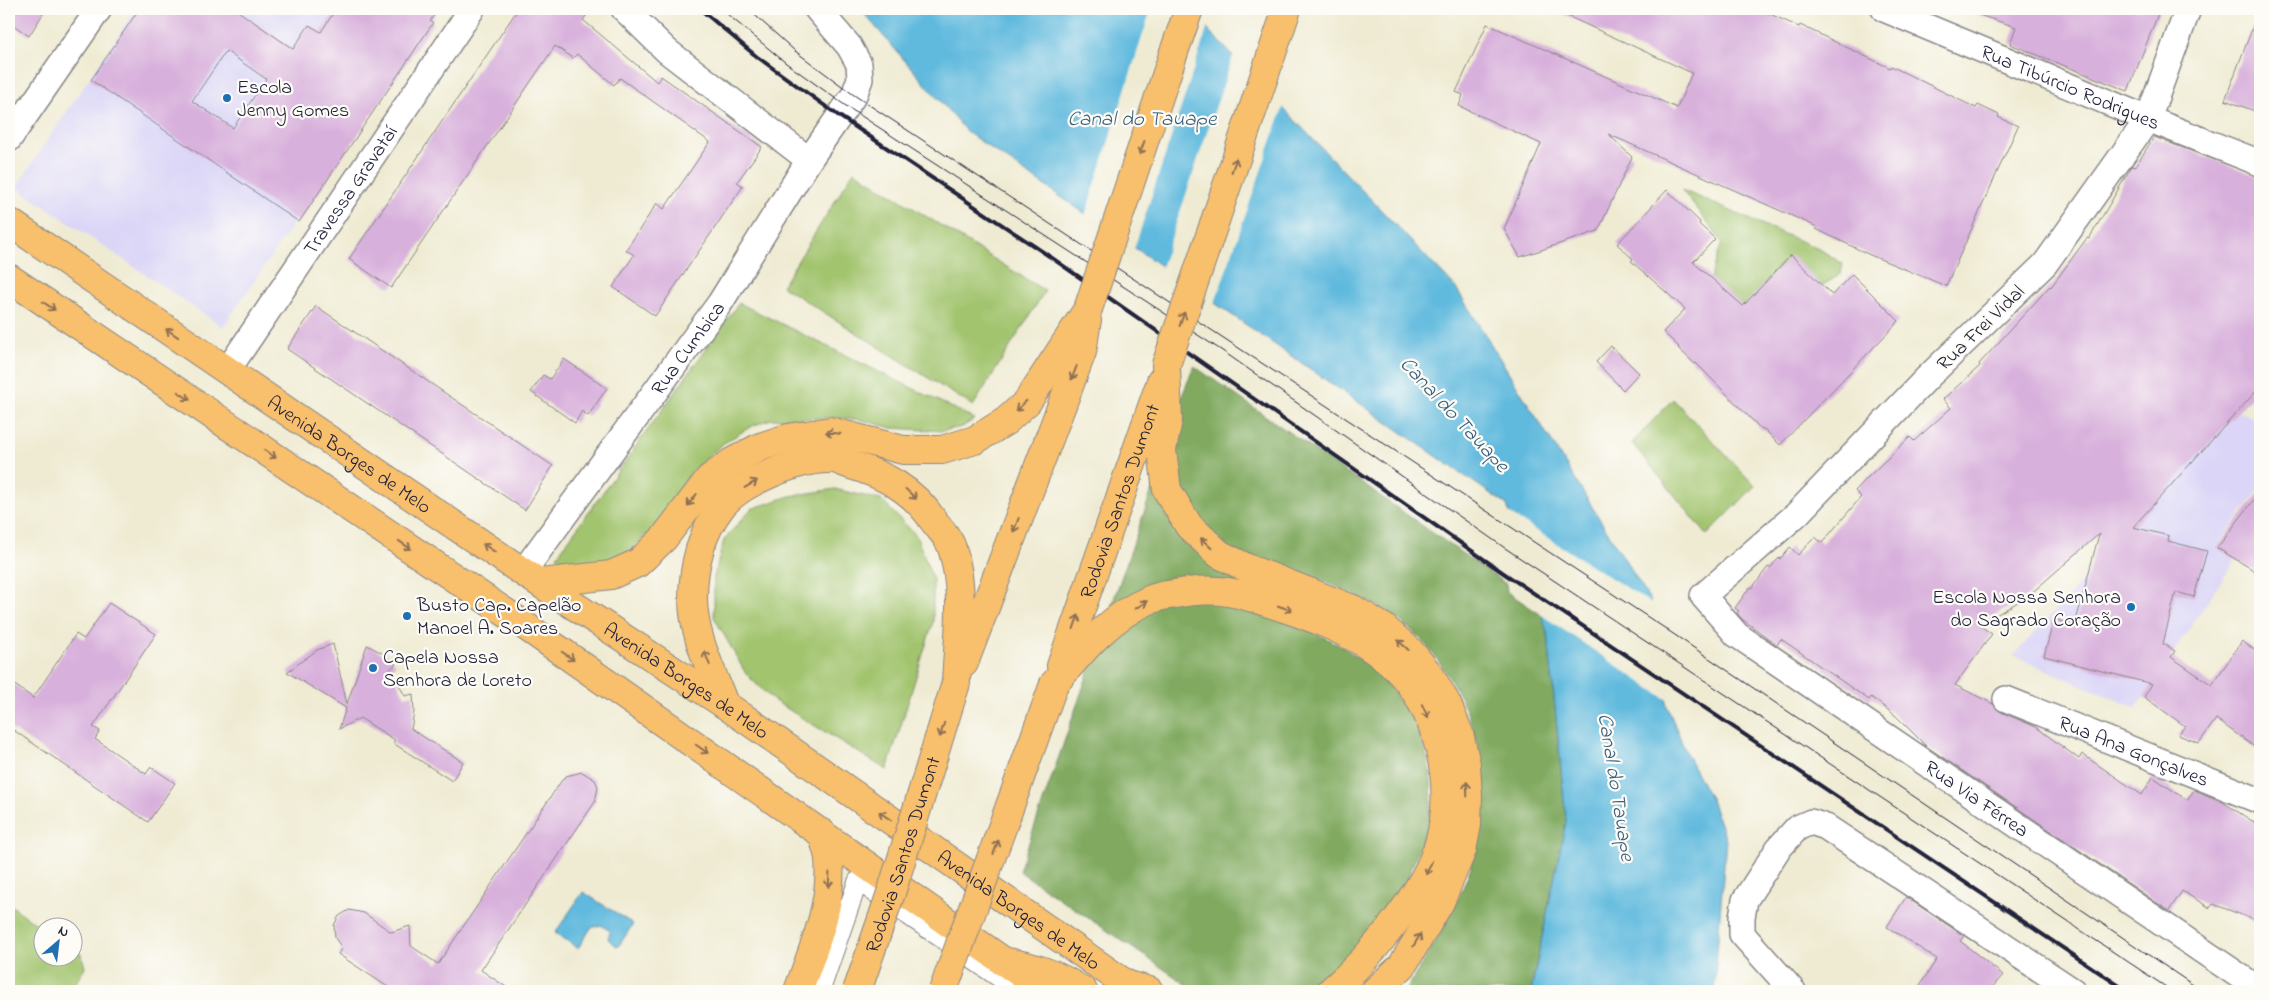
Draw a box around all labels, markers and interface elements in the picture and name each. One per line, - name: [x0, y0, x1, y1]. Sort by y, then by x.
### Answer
- street label: Rua Tibúrcio Rodrigues: [1976, 39, 2163, 139]
- place label: Escola Jenny Gomes: [237, 74, 349, 126]
- marker: Escola Jenny Gomes: [221, 92, 233, 104]
- water label: Canal do Tauape: [1068, 105, 1218, 135]
- street label: Travessa Gravataí: [297, 120, 406, 262]
- one-way arrow: [1137, 140, 1146, 155]
- one-way arrow: [1230, 158, 1239, 173]
- street label: Rua Frei Vidal: [1931, 279, 2032, 378]
- street label: Rua Cumbica: [645, 296, 733, 402]
- one-way arrow: [42, 301, 56, 311]
- one-way arrow: [1178, 312, 1187, 327]
- one-way arrow: [165, 328, 179, 338]
- water label: Canal do Tauape: [1392, 351, 1516, 481]
- one-way arrow: [1069, 365, 1078, 380]
- street label: Avenida Borges de Melo: [260, 390, 436, 522]
- one-way arrow: [177, 391, 191, 401]
- one-way arrow: [1016, 400, 1028, 412]
- street label: Rodovia Santos Dumont: [1074, 400, 1169, 603]
- one-way arrow: [825, 428, 841, 438]
- one-way arrow: [263, 449, 277, 459]
- one-way arrow: [743, 478, 757, 488]
- one-way arrow: [905, 488, 918, 500]
- one-way arrow: [686, 493, 697, 506]
- one-way arrow: [1011, 517, 1020, 532]
- one-way arrow: [1200, 537, 1213, 549]
- one-way arrow: [398, 540, 412, 550]
- one-way arrow: [482, 543, 496, 553]
- place label: Escola Nossa Senhora do Sagrado Coração: [1932, 584, 2121, 637]
- place label: Busto Cap. Capelão Manoel A. Soares: [416, 592, 581, 644]
- one-way arrow: [1134, 599, 1148, 609]
- marker: Escola Nossa Senhora do Sagrado Coração: [2125, 601, 2137, 613]
- one-way arrow: [1276, 604, 1292, 613]
- marker: Busto Cap. Capelão Manoel A. Soares: [401, 610, 413, 622]
- one-way arrow: [1072, 614, 1081, 630]
- street label: Avenida Borges de Melo: [597, 617, 774, 748]
- one-way arrow: [1397, 639, 1410, 651]
- place label: Capela Nossa Senhora de Loreto: [383, 644, 532, 696]
- one-way arrow: [561, 651, 575, 661]
- one-way arrow: [702, 651, 711, 666]
- marker: Capela Nossa Senhora de Loreto: [367, 662, 379, 674]
- one-way arrow: [1421, 703, 1430, 718]
- street label: Rua Ana Gonçalves: [2054, 710, 2213, 796]
- water label: Canal do Tauape: [1589, 711, 1642, 865]
- one-way arrow: [937, 722, 946, 737]
- one-way arrow: [694, 744, 708, 754]
- street label: Rodovia Santos Dumont: [859, 753, 950, 957]
- street label: Rua Via Férrea: [1918, 754, 2034, 846]
- one-way arrow: [1463, 781, 1472, 797]
- one-way arrow: [878, 811, 892, 821]
- one-way arrow: [992, 839, 1001, 855]
- street label: Avenida Borges de Melo: [930, 844, 1105, 979]
- one-way arrow: [1424, 860, 1434, 875]
- one-way arrow: [824, 872, 833, 888]
- north arrow: [32, 918, 82, 968]
- text: N: [54, 920, 73, 943]
- one-way arrow: [1412, 933, 1422, 948]

